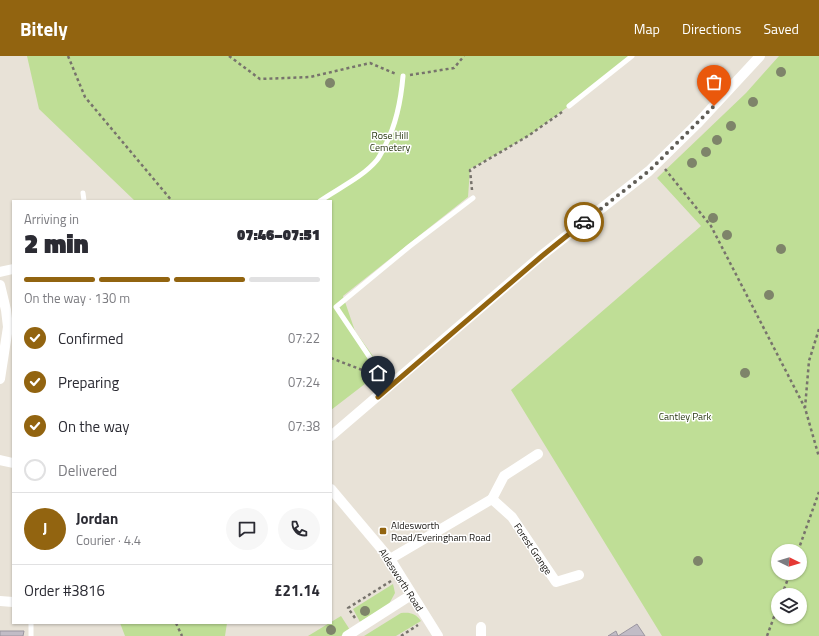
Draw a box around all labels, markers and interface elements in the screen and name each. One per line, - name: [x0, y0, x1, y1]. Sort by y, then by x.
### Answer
- text: Bitely: [20, 14, 68, 43]
- text: Map: [634, 18, 660, 39]
- text: Directions: [682, 18, 741, 39]
- text: Saved: [763, 18, 799, 39]
- pin: [697, 65, 731, 106]
- icon: bag: [703, 71, 725, 93]
- park label: Rose Hill Cemetery: [370, 128, 410, 155]
- courier: [564, 202, 604, 242]
- text: Arriving in: [24, 209, 79, 229]
- icon: car: [573, 211, 595, 233]
- text: 07:46–07:51: [237, 223, 320, 246]
- text: 2 min: [24, 224, 89, 263]
- text: On the way · 130 m: [24, 288, 130, 308]
- icon: check: [24, 327, 46, 349]
- text: Confirmed: [58, 327, 123, 350]
- text: 07:22: [288, 328, 320, 348]
- pin: [361, 356, 395, 397]
- icon: home: [367, 362, 389, 384]
- icon: check: [24, 371, 46, 393]
- text: Preparing: [58, 371, 119, 394]
- text: 07:24: [288, 372, 320, 392]
- park label: Cantley Park: [659, 409, 712, 424]
- icon: check: [24, 415, 46, 437]
- text: On the way: [58, 415, 130, 438]
- text: 07:38: [288, 416, 320, 436]
- text: Delivered: [58, 459, 117, 482]
- text: Jordan: [76, 507, 118, 530]
- button: chat: [226, 508, 268, 550]
- button: phone: [278, 508, 320, 550]
- text: J: [43, 517, 47, 540]
- place label: Aldesworth Road/Everingham Road: [391, 518, 491, 545]
- street label: Forest Grange: [510, 520, 556, 578]
- marker: Aldesworth Road/Everingham Road: [378, 526, 388, 536]
- text: Courier · 4.4: [76, 530, 141, 550]
- north arrow: [771, 544, 807, 580]
- map controls: [771, 544, 807, 624]
- street label: Aldesworth Road: [375, 546, 427, 614]
- text: Order #3816: [24, 579, 105, 602]
- text: £21.14: [274, 579, 320, 602]
- button: layers: [771, 588, 807, 624]

